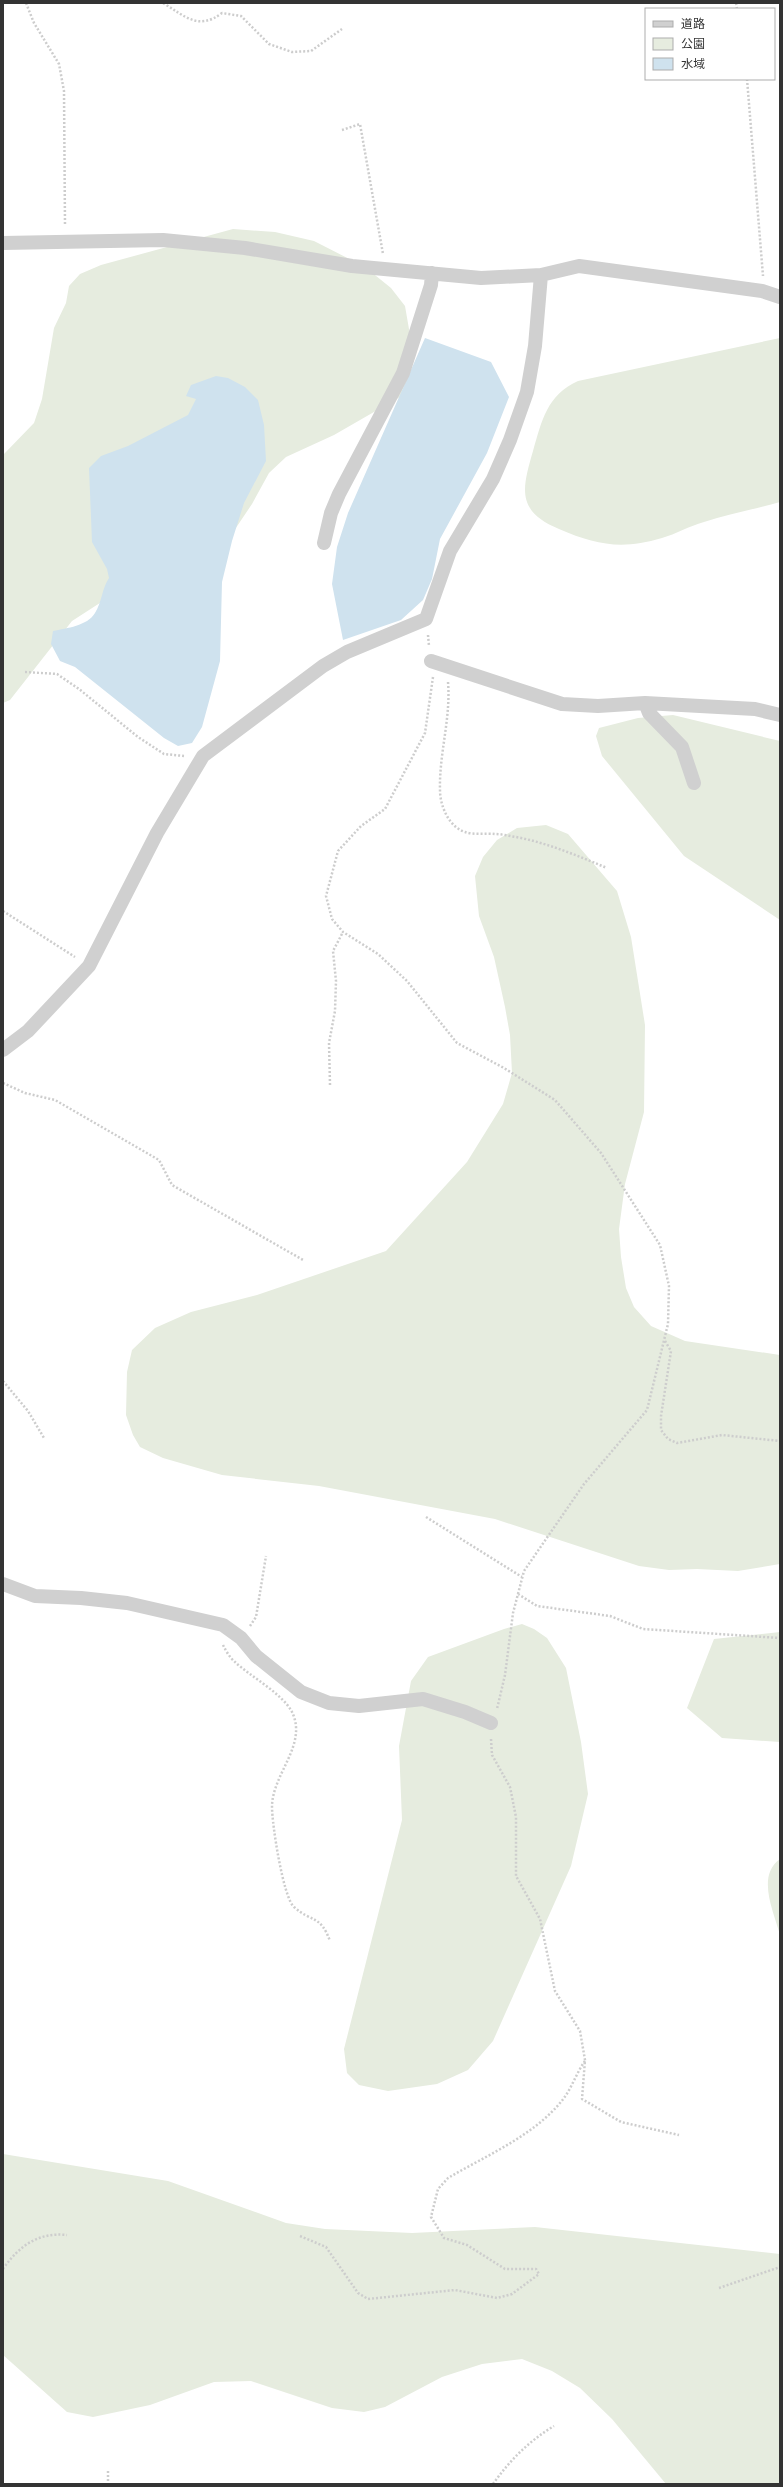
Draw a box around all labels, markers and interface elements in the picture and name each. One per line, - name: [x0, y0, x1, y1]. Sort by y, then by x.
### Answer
- legend: [645, 8, 775, 80]
- text: 道路: [681, 17, 705, 31]
- text: 公園: [681, 37, 705, 51]
- text: 水域: [681, 57, 705, 71]

